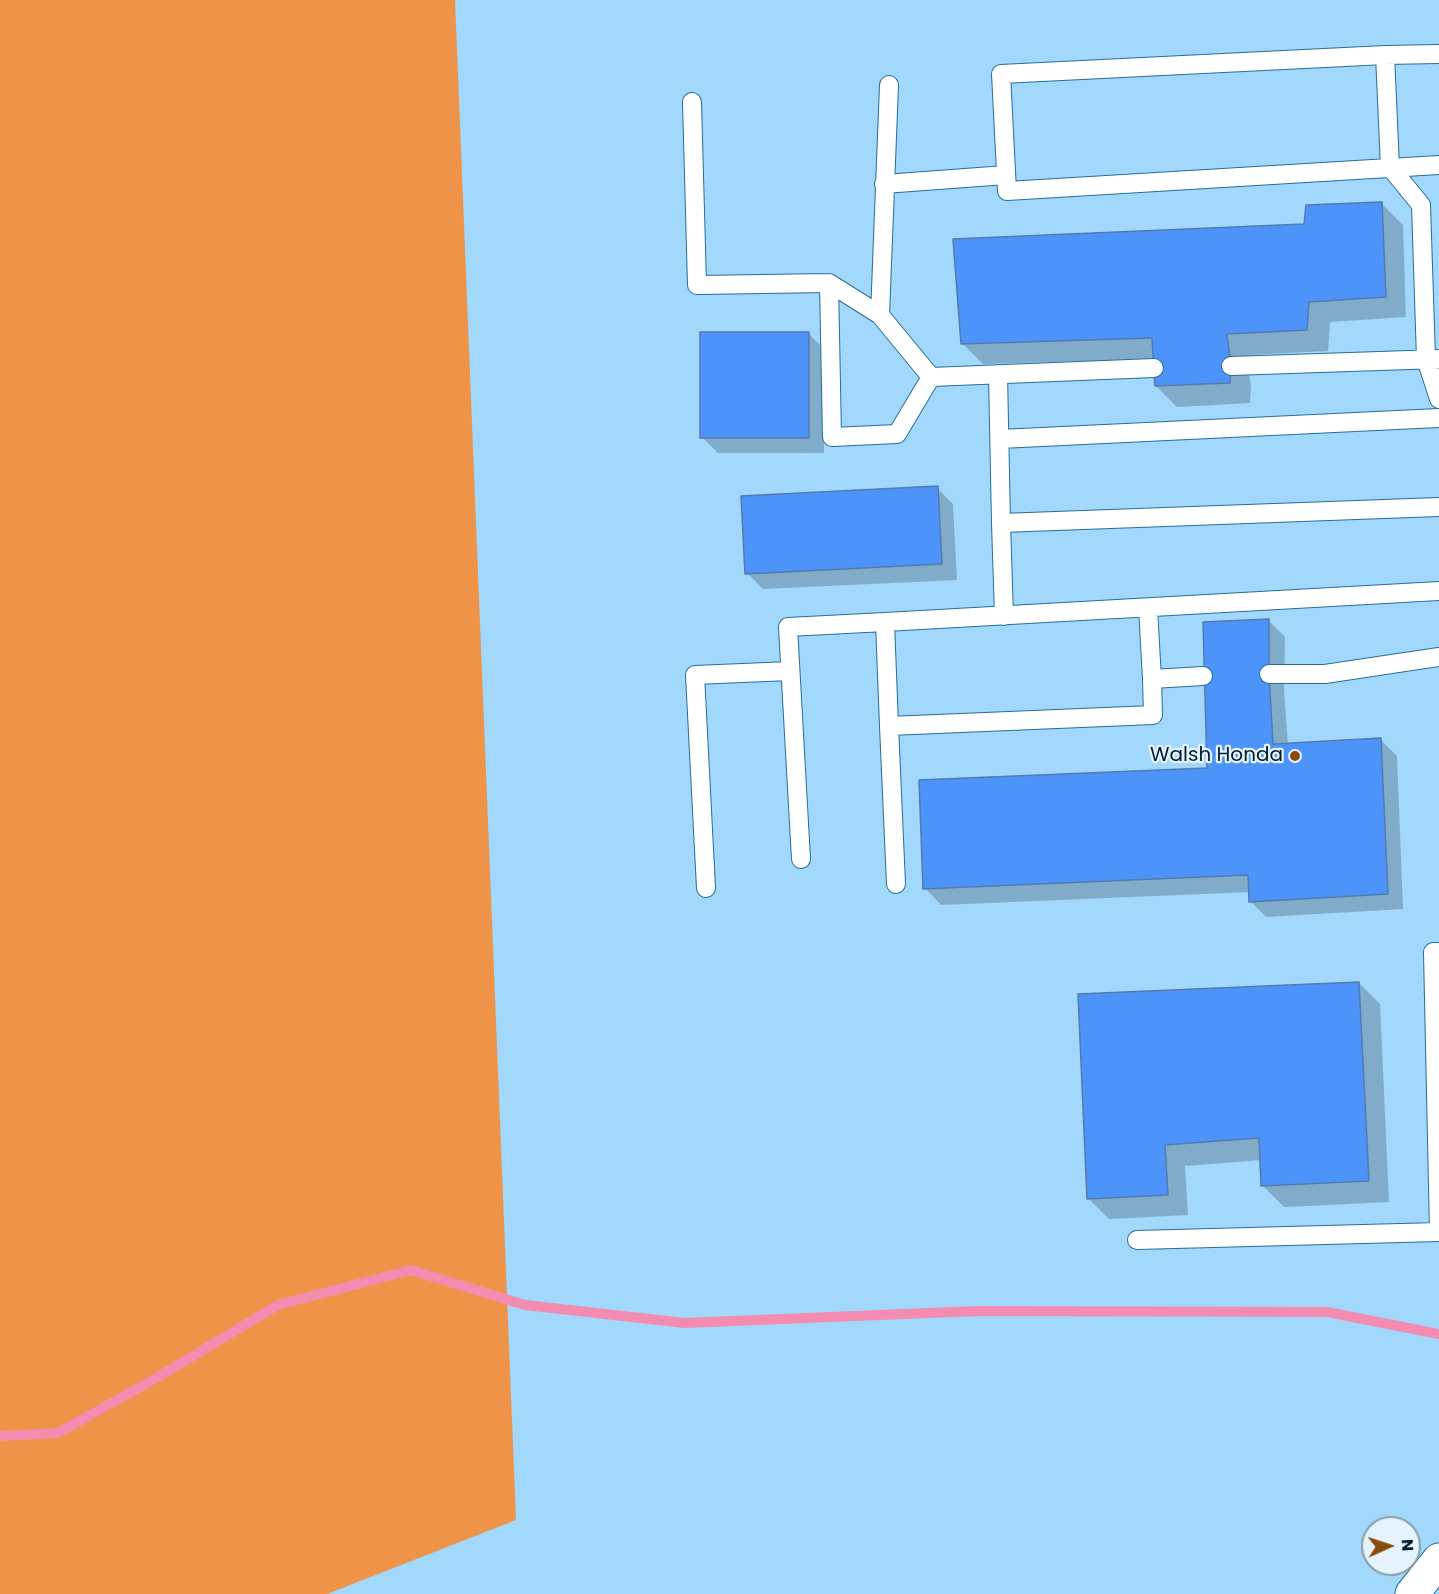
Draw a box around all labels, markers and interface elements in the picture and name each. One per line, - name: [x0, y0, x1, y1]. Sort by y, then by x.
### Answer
- place label: Walsh Honda: [1150, 744, 1283, 768]
- marker: Walsh Honda: [1288, 749, 1302, 763]
- north arrow: [1361, 1516, 1421, 1576]
- text: N: [1396, 1539, 1419, 1552]

